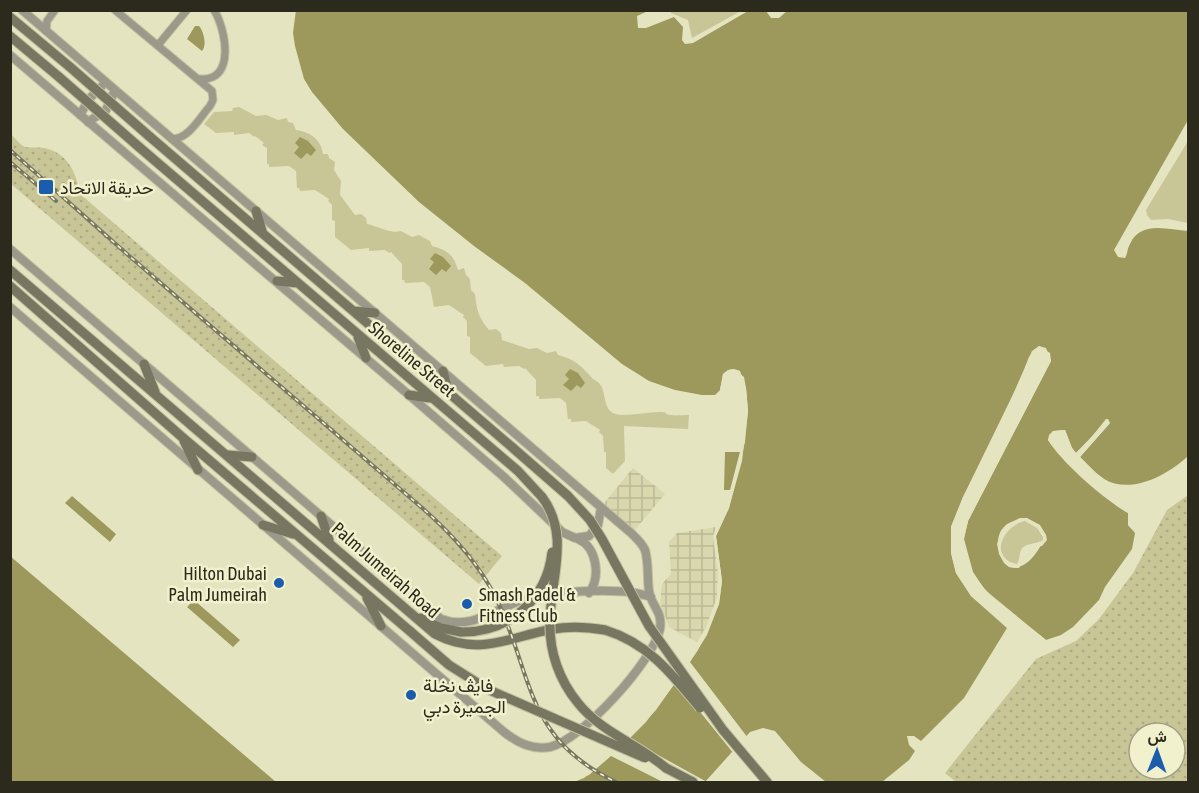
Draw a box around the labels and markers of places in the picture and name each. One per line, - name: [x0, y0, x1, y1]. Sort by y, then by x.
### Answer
- place label: حديقة الاتحاد: [60, 177, 154, 198]
- marker: حديقة الاتحاد: [37, 178, 55, 196]
- place label: Hilton Dubai Palm Jumeirah: [168, 563, 267, 605]
- marker: Hilton Dubai Palm Jumeirah: [272, 576, 286, 590]
- place label: Smash Padel & Fitness Club: [479, 584, 576, 626]
- marker: Smash Padel & Fitness Club: [460, 597, 474, 611]
- place label: فايڤ نخلة الجميرة دبي: [423, 675, 506, 722]
- marker: فايڤ نخلة الجميرة دبي: [404, 688, 418, 702]

